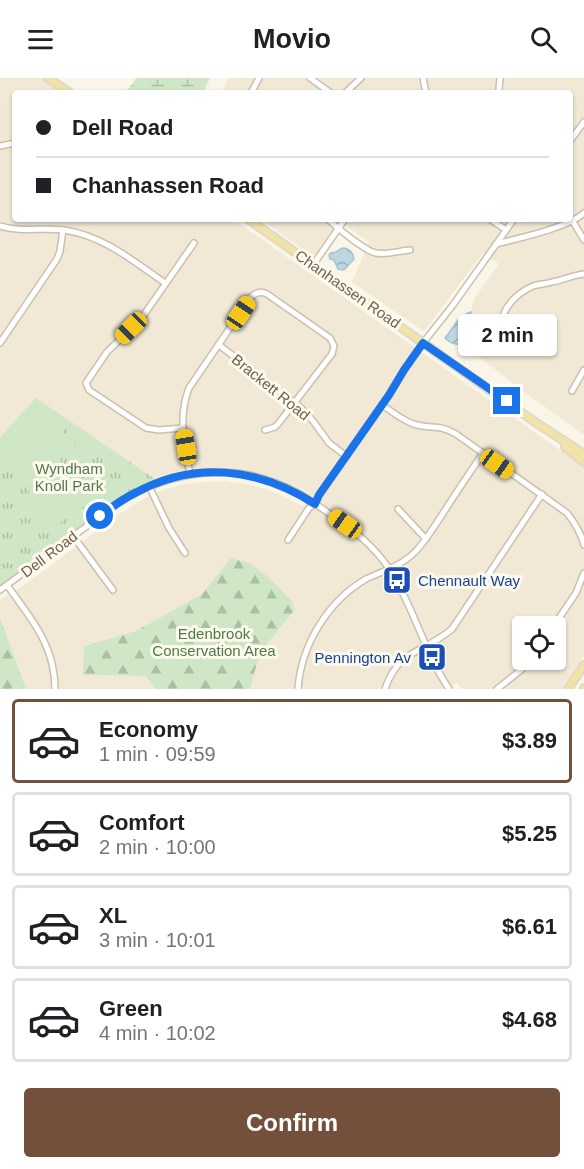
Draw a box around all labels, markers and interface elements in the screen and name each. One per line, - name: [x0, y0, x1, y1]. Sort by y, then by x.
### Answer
- icon: menu: [24, 23, 57, 56]
- icon: search: [527, 23, 560, 56]
- text: Movio: [253, 24, 331, 54]
- text: Dell Road: [72, 115, 173, 140]
- text: Chanhassen Road: [72, 173, 264, 198]
- street label: Chanhassen Road: [292, 246, 404, 332]
- car: [223, 293, 259, 333]
- car: [112, 309, 150, 347]
- callout: 2 min: [458, 314, 556, 356]
- text: 2 min: [481, 324, 534, 346]
- street label: Brackett Road: [229, 350, 313, 424]
- route end: [493, 387, 520, 414]
- car: [174, 428, 198, 466]
- car: [477, 446, 517, 482]
- park label: Wyndham Knoll Park: [35, 460, 104, 494]
- route start: [86, 502, 113, 529]
- car: [325, 506, 365, 542]
- street label: Dell Road: [18, 527, 80, 581]
- bus stop icon: Chennault Way: [381, 564, 413, 596]
- place label: Chennault Way: [418, 572, 520, 589]
- map controls: [512, 616, 566, 670]
- button: locate: [512, 616, 566, 670]
- park label: Edenbrook Conservation Area: [152, 625, 276, 659]
- bus stop icon: Pennington Av: [416, 641, 448, 673]
- place label: Pennington Av: [315, 649, 411, 666]
- icon: car: [27, 714, 81, 768]
- text: Economy: [99, 717, 198, 742]
- text: $3.89: [502, 728, 557, 753]
- text: 1 min · 09:59: [99, 743, 216, 765]
- icon: car: [27, 807, 81, 861]
- text: Comfort: [99, 810, 185, 835]
- text: $5.25: [502, 821, 557, 846]
- text: 2 min · 10:00: [99, 836, 216, 858]
- icon: car: [27, 900, 81, 954]
- text: XL: [99, 903, 127, 928]
- text: $6.61: [502, 914, 557, 939]
- text: 3 min · 10:01: [99, 929, 216, 951]
- icon: car: [27, 993, 81, 1047]
- text: Green: [99, 996, 163, 1021]
- text: $4.68: [502, 1007, 557, 1032]
- text: 4 min · 10:02: [99, 1022, 216, 1044]
- button: Confirm: [24, 1088, 560, 1157]

